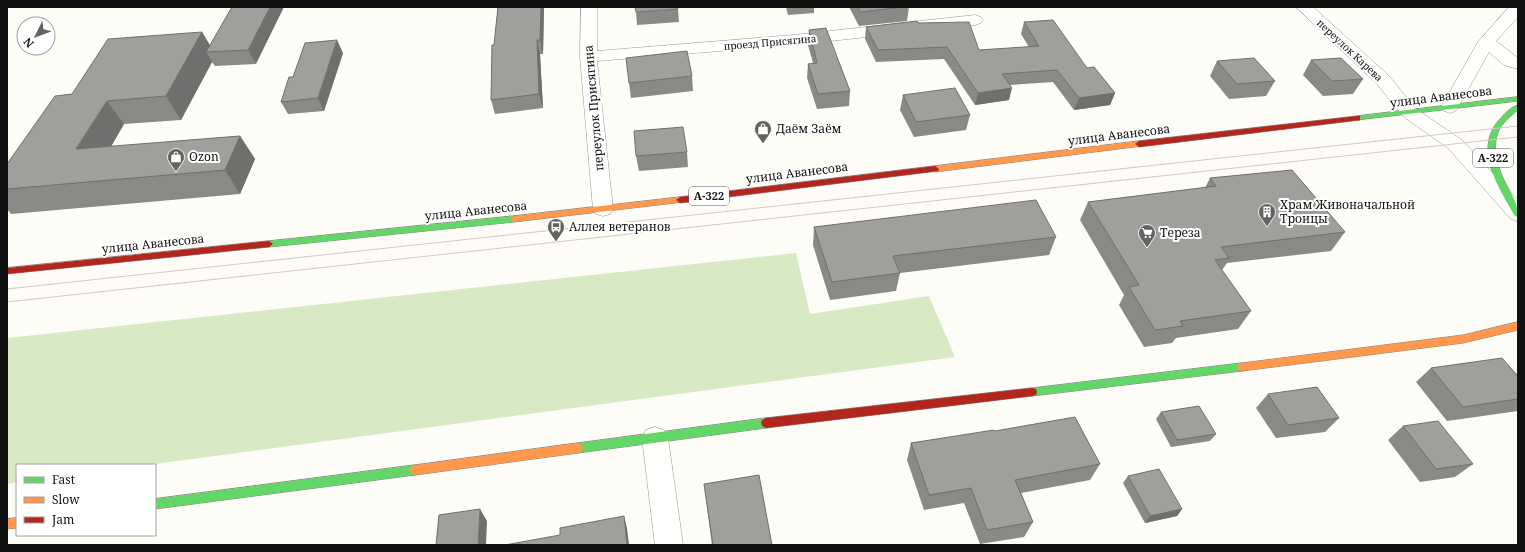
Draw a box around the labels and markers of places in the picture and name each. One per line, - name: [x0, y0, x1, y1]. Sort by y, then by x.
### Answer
- shop icon: Даём Заём: [753, 119, 773, 144]
- place label: Даём Заём: [776, 120, 842, 137]
- shop icon: Ozon: [166, 147, 186, 172]
- place label: Ozon: [189, 148, 219, 165]
- place label: Храм Живоначальной Троицы: [1280, 196, 1415, 227]
- building icon: Храм Живоначальной Троицы: [1257, 202, 1277, 227]
- bus stop icon: Аллея ветеранов: [546, 217, 566, 242]
- place label: Аллея ветеранов: [569, 218, 671, 235]
- supermarket icon: Тереза: [1137, 223, 1157, 248]
- place label: Тереза: [1160, 224, 1201, 241]

